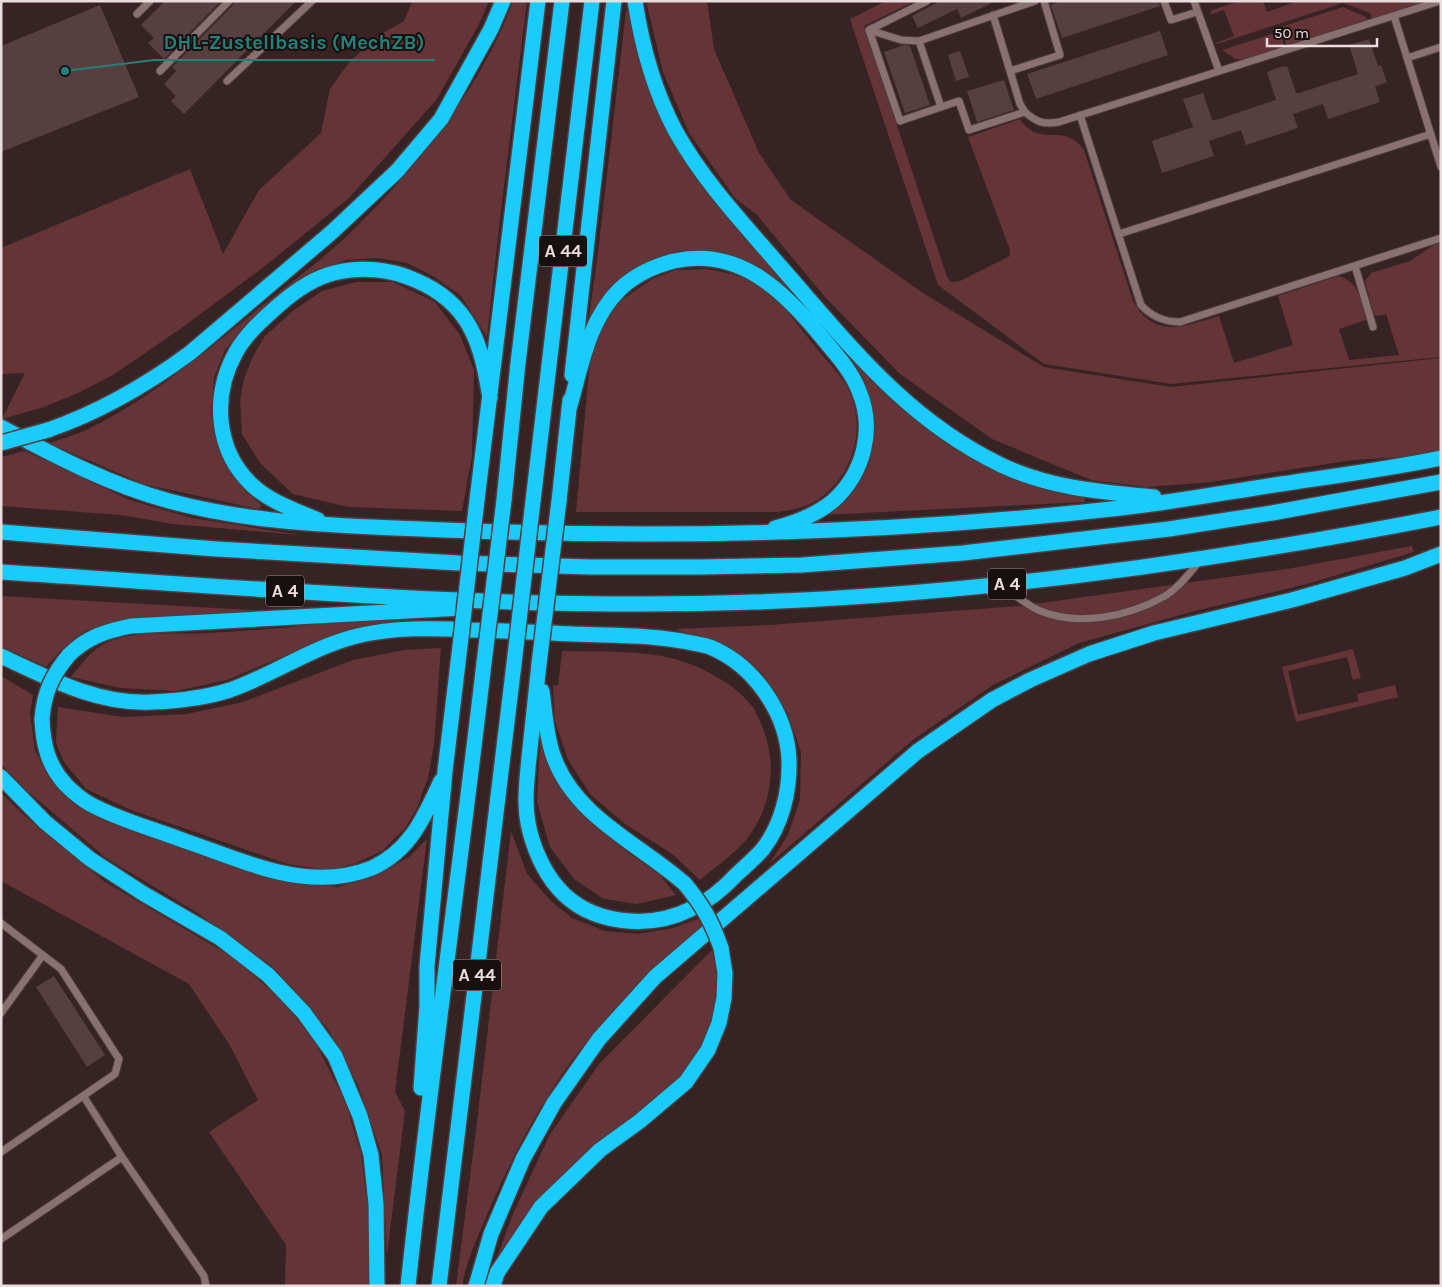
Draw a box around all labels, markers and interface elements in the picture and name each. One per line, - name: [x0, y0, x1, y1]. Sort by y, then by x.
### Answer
- scale bar: [1267, 15, 1377, 47]
- text: 50 m: [1274, 24, 1309, 42]
- callout: DHL-Zustellbasis (MechZB): [154, 25, 435, 60]
- text: DHL-Zustellbasis (MechZB): [164, 31, 424, 54]
- road number: A 44: [539, 236, 587, 266]
- road number: A 4: [988, 568, 1026, 600]
- road number: A 4: [266, 576, 304, 606]
- road number: A 44: [453, 960, 501, 990]

